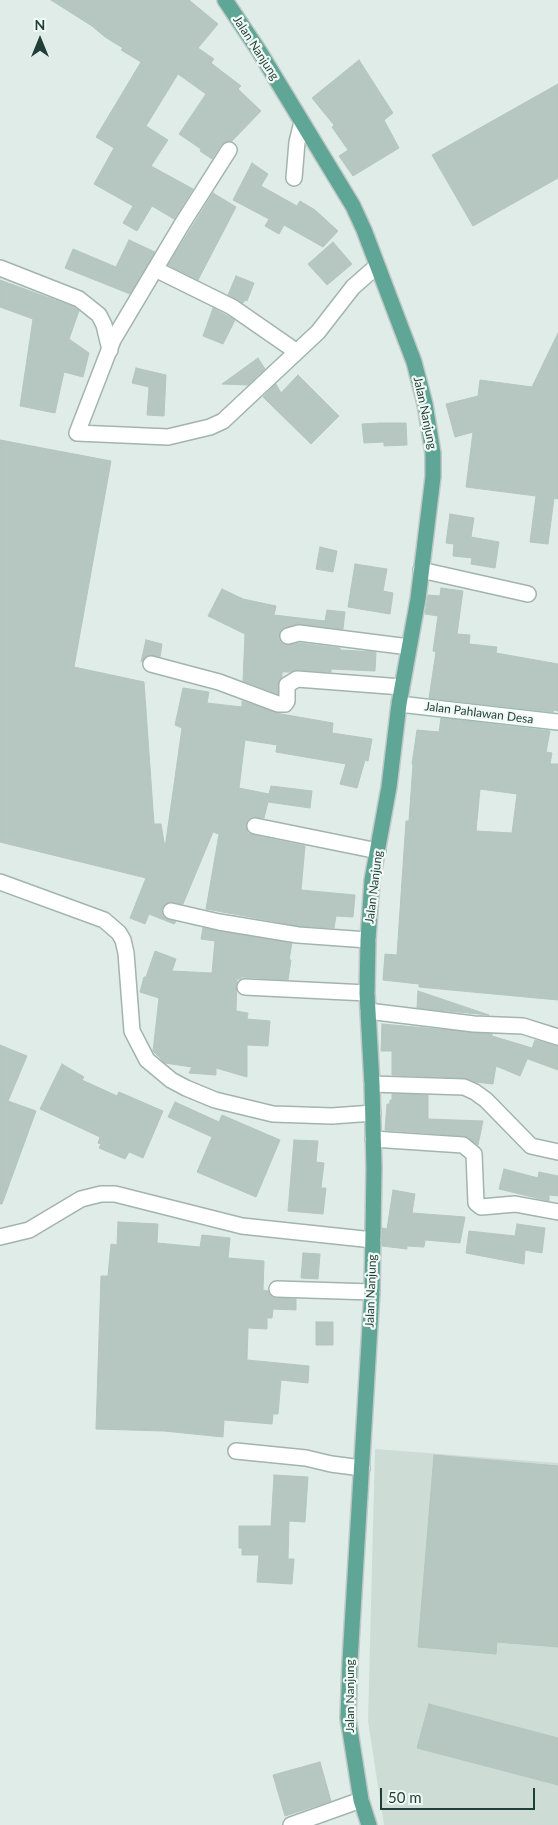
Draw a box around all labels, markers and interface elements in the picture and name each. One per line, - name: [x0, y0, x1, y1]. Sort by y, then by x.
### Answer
- street label: Jalan Nanjung: [230, 13, 282, 83]
- north arrow: [15, 15, 65, 65]
- text: N: [35, 16, 45, 33]
- street label: Jalan Nanjung: [410, 376, 440, 450]
- street label: Jalan Pahlawan Desa: [424, 699, 534, 727]
- street label: Jalan Nanjung: [362, 850, 386, 924]
- street label: Jalan Nanjung: [363, 1254, 379, 1328]
- street label: Jalan Nanjung: [343, 1659, 357, 1733]
- scale bar: [383, 1778, 538, 1810]
- text: 50 m: [388, 1788, 422, 1806]

